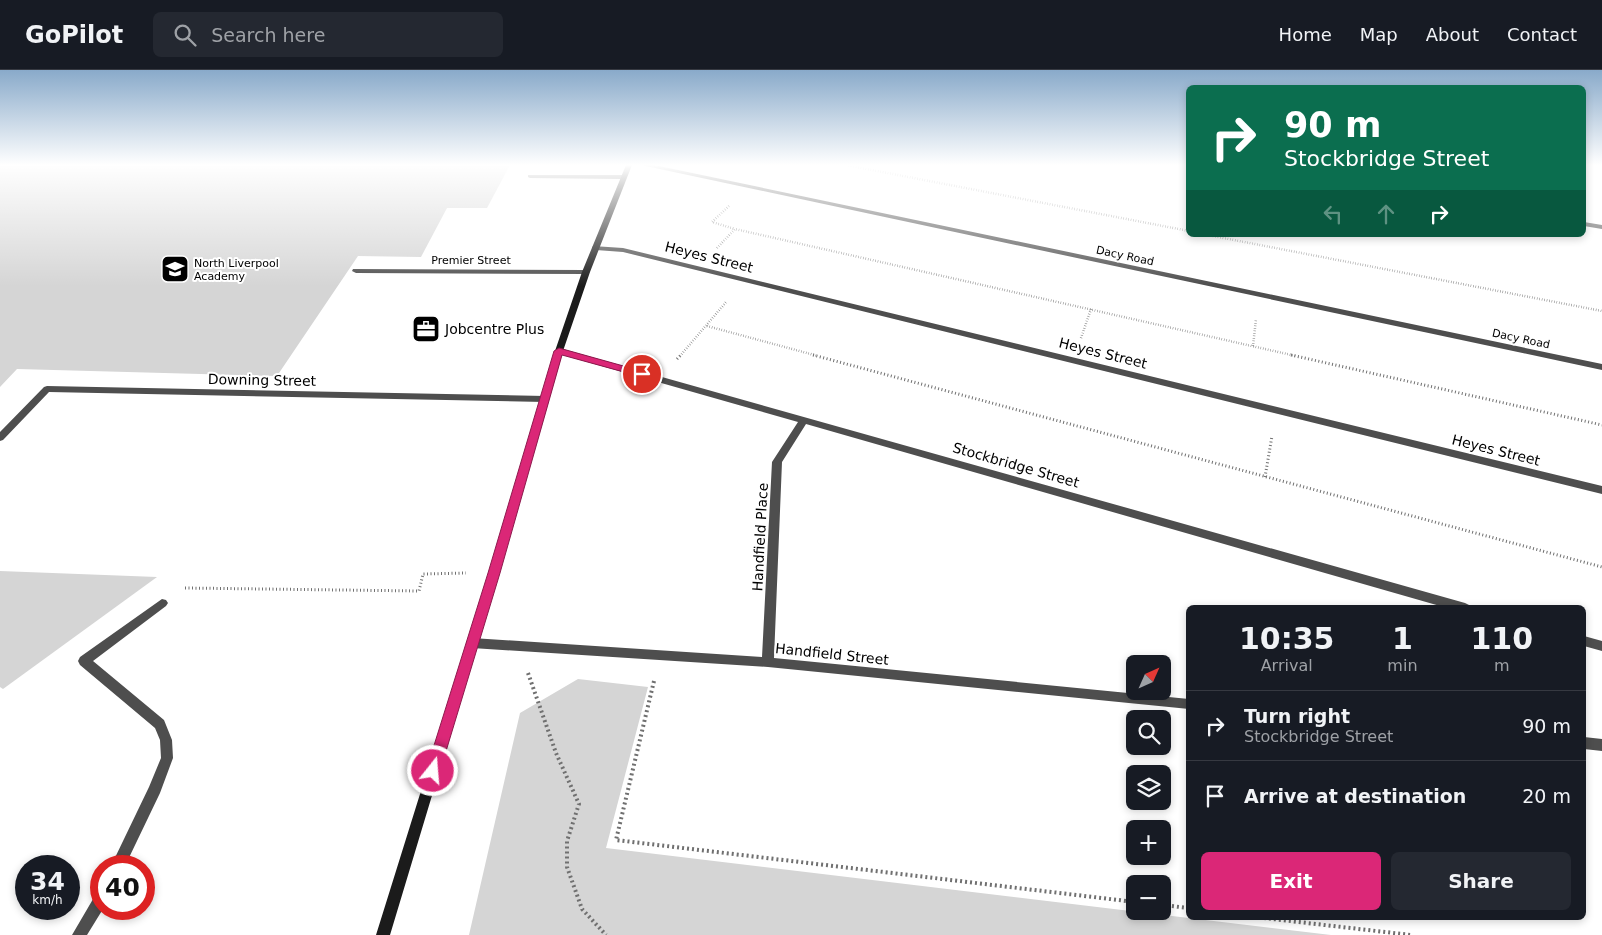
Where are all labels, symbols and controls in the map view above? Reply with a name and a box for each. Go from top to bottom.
search box [153,12,503,57]
text: GoPilot [25,21,123,49]
icon: search [171,21,199,49]
text: Search here [211,24,325,46]
text: Home [1279,24,1332,45]
text: Map [1360,24,1398,45]
text: About [1426,24,1479,45]
text: Contact [1507,24,1577,45]
icon: right [1201,105,1266,170]
text: 90 m [1284,105,1381,145]
text: Stockbridge Street [1284,146,1489,171]
icon: left [1319,200,1347,228]
icon: ahead [1372,200,1400,228]
icon: right [1425,200,1453,228]
street label: Heyes Street [663,238,755,276]
street label: Dacy Road [1095,244,1155,268]
school or university icon: North Liverpool Academy [160,254,190,284]
street label: Premier Street [431,254,511,267]
place label: North Liverpool Academy [194,257,279,283]
office icon: Jobcentre Plus [411,314,441,344]
place label: Jobcentre Plus [444,321,544,337]
street label: Dacy Road [1491,327,1551,351]
street label: Heyes Street [1057,334,1149,372]
pin [621,353,663,395]
icon: arrive [628,360,656,388]
street label: Downing Street [208,371,317,389]
street label: Heyes Street [1450,431,1542,469]
street label: Stockbridge Street [951,439,1081,491]
street label: Handfield Place [749,482,771,592]
text: 10:35 [1239,621,1334,656]
text: 1 [1392,621,1413,656]
text: 110 [1470,621,1533,656]
street label: Handfield Street [774,640,890,668]
north arrow [1126,655,1171,700]
map controls [1126,655,1171,920]
text: Arrival [1261,656,1313,675]
text: min [1387,656,1418,675]
text: m [1494,656,1510,675]
text: Turn right [1244,705,1350,727]
button: search [1126,710,1171,755]
icon: right [1201,712,1229,740]
text: 90 m [1522,715,1571,737]
text: Stockbridge Street [1244,727,1393,746]
position arrow [406,744,458,796]
button: layers [1126,765,1171,810]
icon: arrive [1201,782,1229,810]
text: Arrive at destination [1244,785,1466,807]
text: 20 m [1522,785,1571,807]
button: + [1126,820,1171,865]
button: Exit [1201,852,1381,910]
button: Share [1391,852,1571,910]
speed limit sign: 40 [90,855,155,920]
text: 34 [30,867,65,896]
button: − [1126,875,1171,920]
text: km/h [32,893,63,907]

